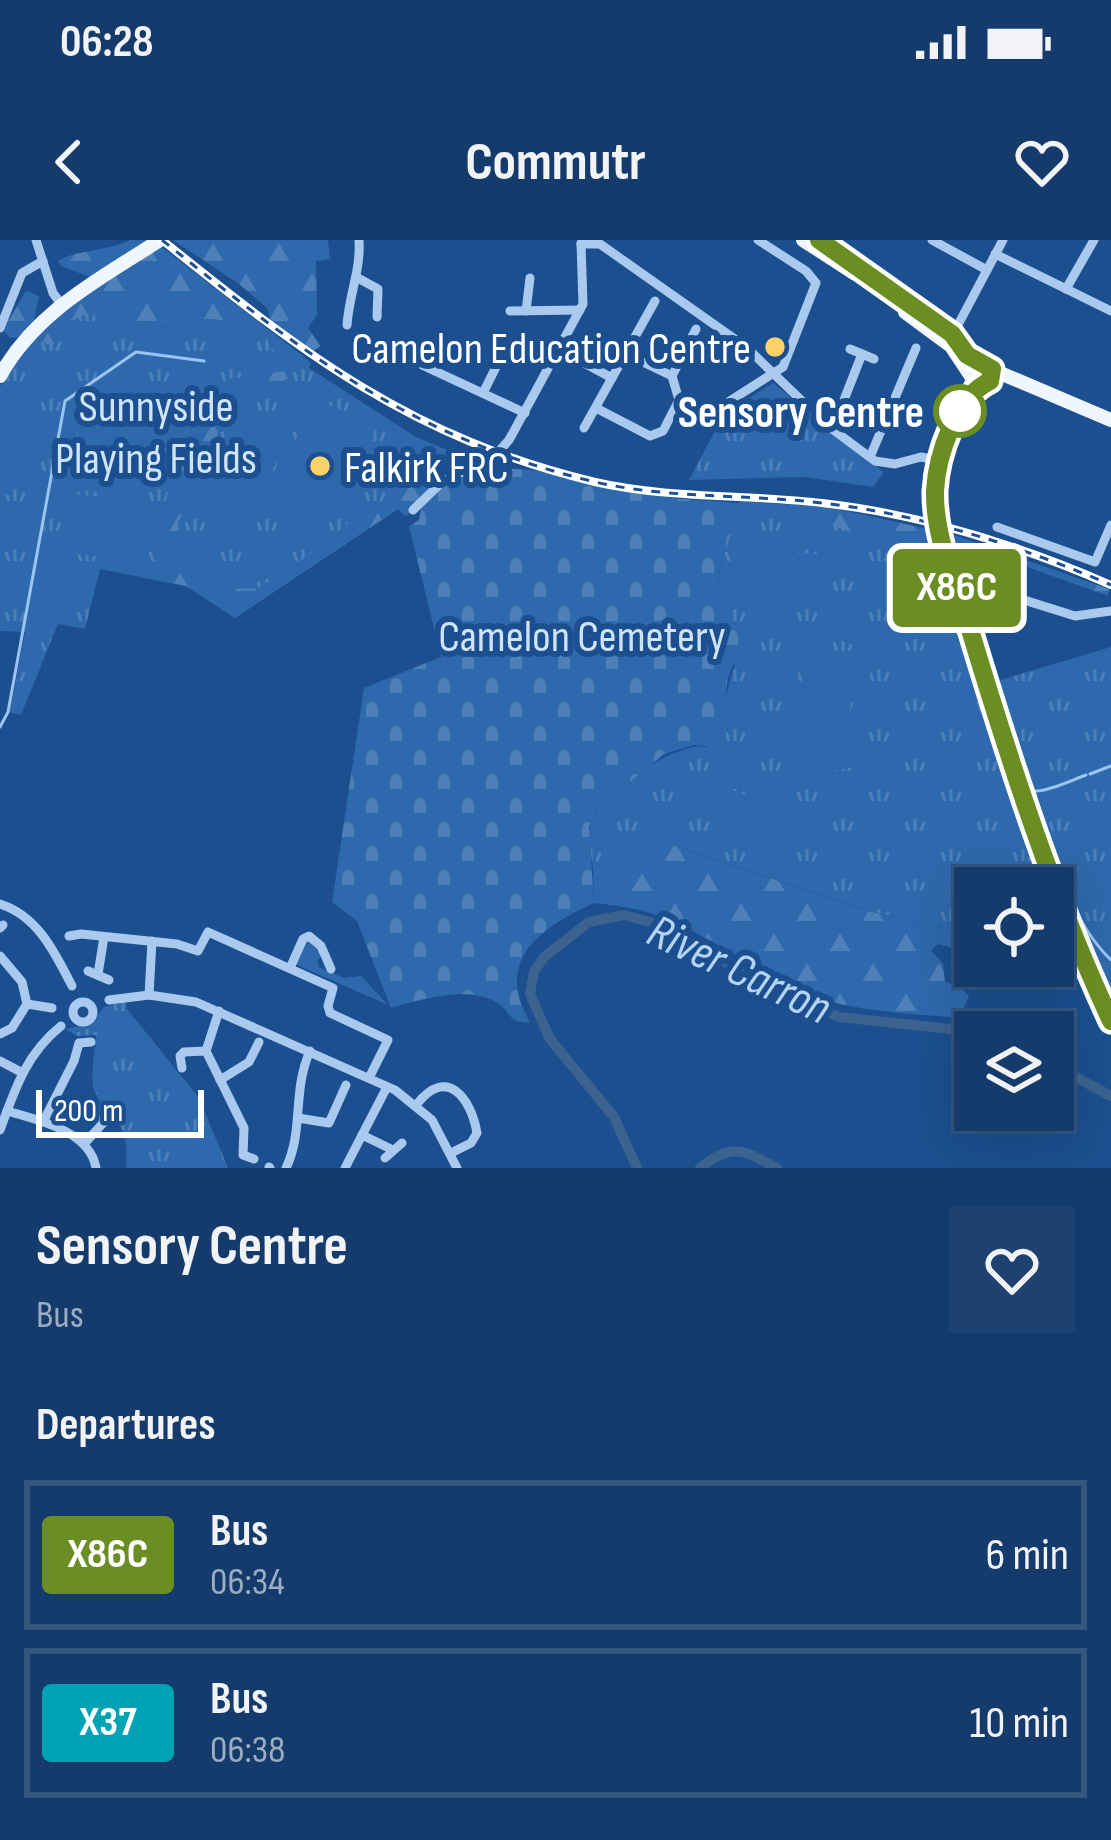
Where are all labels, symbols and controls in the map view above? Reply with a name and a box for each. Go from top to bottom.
text: 06:28 [60,15,154,70]
icon: back [36,129,102,195]
icon: heart [1009,129,1075,195]
text: Commutr [465,130,646,195]
place label: Camelon Education Centre [351,322,751,377]
marker: Camelon Education Centre [762,334,788,360]
park label: Sunnyside Playing Fields [55,380,257,487]
place label: Sensory Centre [678,386,924,441]
marker: Sensory Centre [935,386,985,436]
place label: Falkirk FRC [344,441,509,496]
marker: Falkirk FRC [307,453,333,479]
line badge: X86C [873,549,1041,627]
text: X86C [917,562,997,613]
park label: Camelon Cemetery [438,610,726,665]
map controls [954,867,1074,1131]
button: locate [954,867,1074,987]
water label: River Carron [638,903,840,1037]
button: layers [954,1011,1074,1131]
scale bar [36,1084,204,1137]
text: 200 m [54,1091,123,1131]
button: heart [949,1207,1075,1333]
text: Sensory Centre [36,1213,348,1281]
text: Bus [36,1292,84,1339]
text: Departures [36,1398,215,1453]
text: Bus [210,1504,268,1559]
text: 6 min [986,1528,1069,1583]
text: X86C [68,1529,148,1580]
text: 06:34 [210,1559,285,1606]
text: Bus [210,1672,268,1727]
text: 10 min [970,1696,1069,1751]
text: X37 [79,1697,137,1748]
text: 06:38 [210,1727,285,1774]

